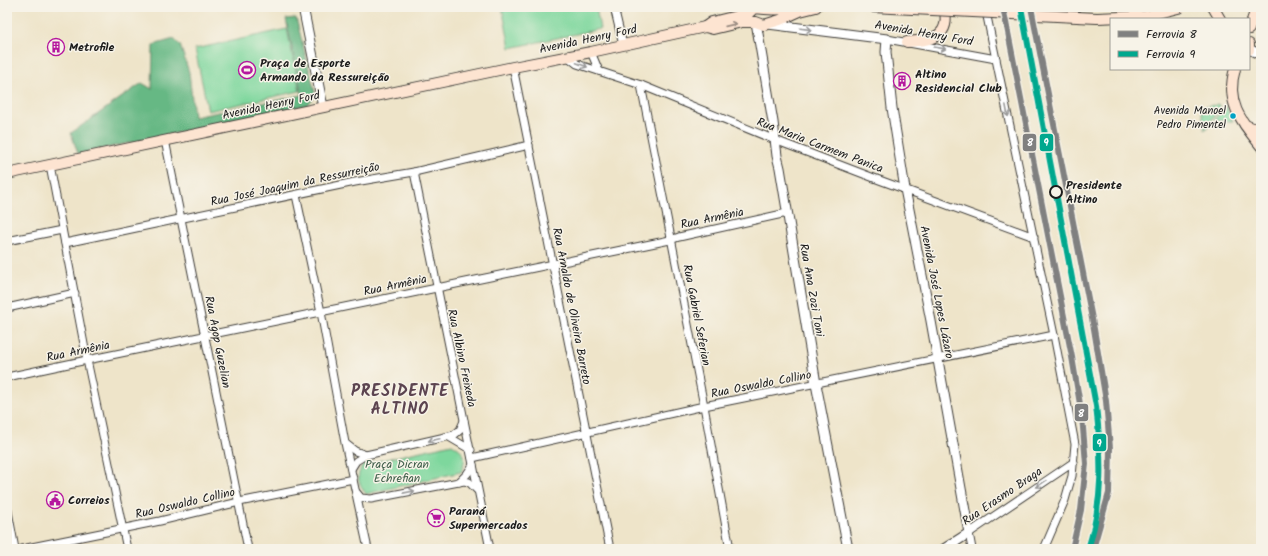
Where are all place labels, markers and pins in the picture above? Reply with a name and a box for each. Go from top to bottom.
building icon: Metrofile [46,37,66,57]
place label: Metrofile [69,38,115,57]
place label: Praça de Esporte Armando da Ressureição [260,54,390,87]
sports icon: Praça de Esporte Armando da Ressureição [237,60,257,80]
place label: Altino Residencial Club [915,65,1002,98]
building icon: Altino Residencial Club [892,71,912,91]
place label: Avenida Manoel Pedro Pimentel [1154,102,1226,134]
marker: Avenida Manoel Pedro Pimentel [1228,111,1238,121]
place label: Presidente Altino [1066,176,1122,209]
marker: Presidente Altino [1049,185,1063,199]
public building icon: Correios [45,490,65,510]
place label: Correios [68,491,110,510]
place label: Paraná Supermercados [449,502,528,535]
supermarket icon: Paraná Supermercados [426,508,446,528]

